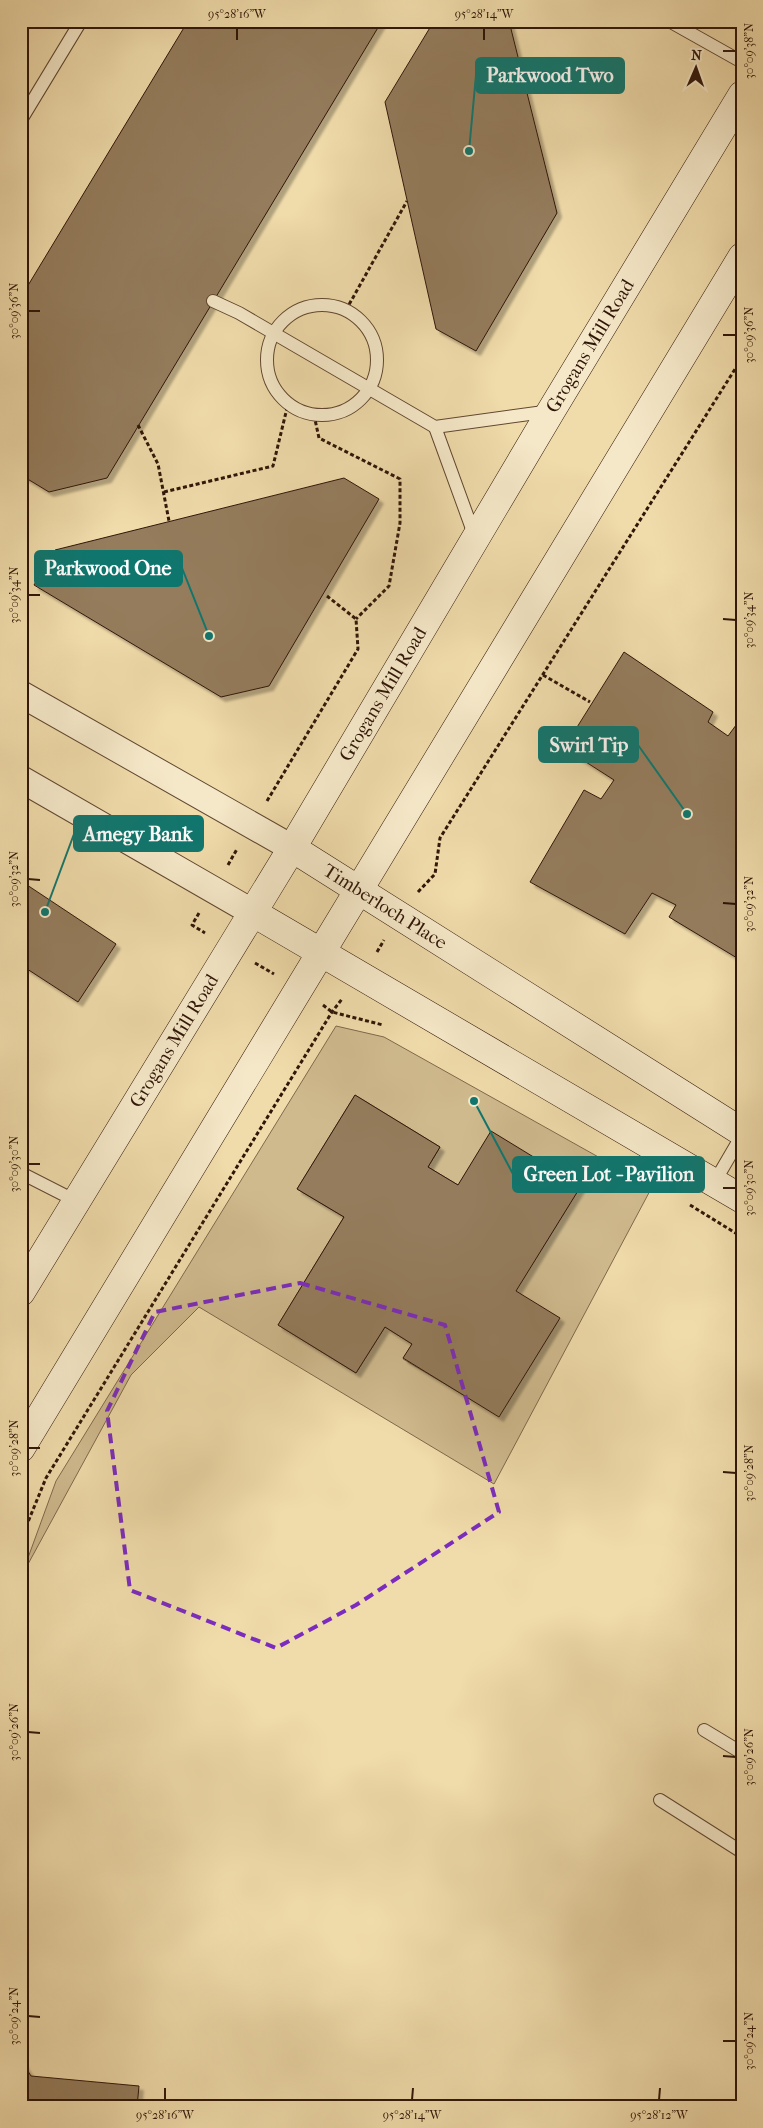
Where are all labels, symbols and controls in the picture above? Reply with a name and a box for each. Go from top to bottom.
text: 95°28'16"W [208,7,267,21]
text: 95°28'14"W [455,7,514,21]
text: 30°09'38"N [742,23,756,79]
north arrow [670,42,720,92]
text: N [691,47,702,64]
callout: Parkwood Two [476,58,624,93]
text: Parkwood Two [486,64,614,87]
street label: Grogans Mill Road [541,275,639,417]
text: 30°09'36"N [7,283,21,339]
text: 30°09'36"N [742,307,756,363]
callout: Parkwood One [35,551,182,586]
text: Parkwood One [45,557,172,580]
text: 30°09'34"N [7,566,21,624]
text: 30°09'34"N [742,591,756,649]
street label: Grogans Mill Road [335,623,432,765]
callout: Swirl Tip [539,727,638,762]
text: Swirl Tip [550,734,629,757]
callout: Amegy Bank [74,816,203,851]
text: Amegy Bank [81,823,193,846]
text: 30°09'32"N [7,851,21,907]
street label: Timberloch Place [319,859,451,954]
text: 30°09'32"N [742,876,756,932]
street label: Grogans Mill Road [125,970,224,1112]
text: 30°09'30"N [7,1136,21,1192]
callout: Green Lot - Pavilion [513,1157,704,1192]
text: 30°09'30"N [742,1160,756,1216]
text: Green Lot - Pavilion [524,1163,695,1186]
text: 30°09'28"N [7,1419,21,1477]
text: 30°09'28"N [742,1444,756,1502]
text: 30°09'26"N [7,1703,21,1761]
text: 30°09'26"N [742,1728,756,1786]
text: 30°09'24"N [7,1987,21,2045]
text: 30°09'24"N [742,2012,756,2070]
text: 95°28'16"W [136,2108,195,2122]
text: 95°28'14"W [383,2108,442,2122]
text: 95°28'12"W [630,2108,689,2122]

